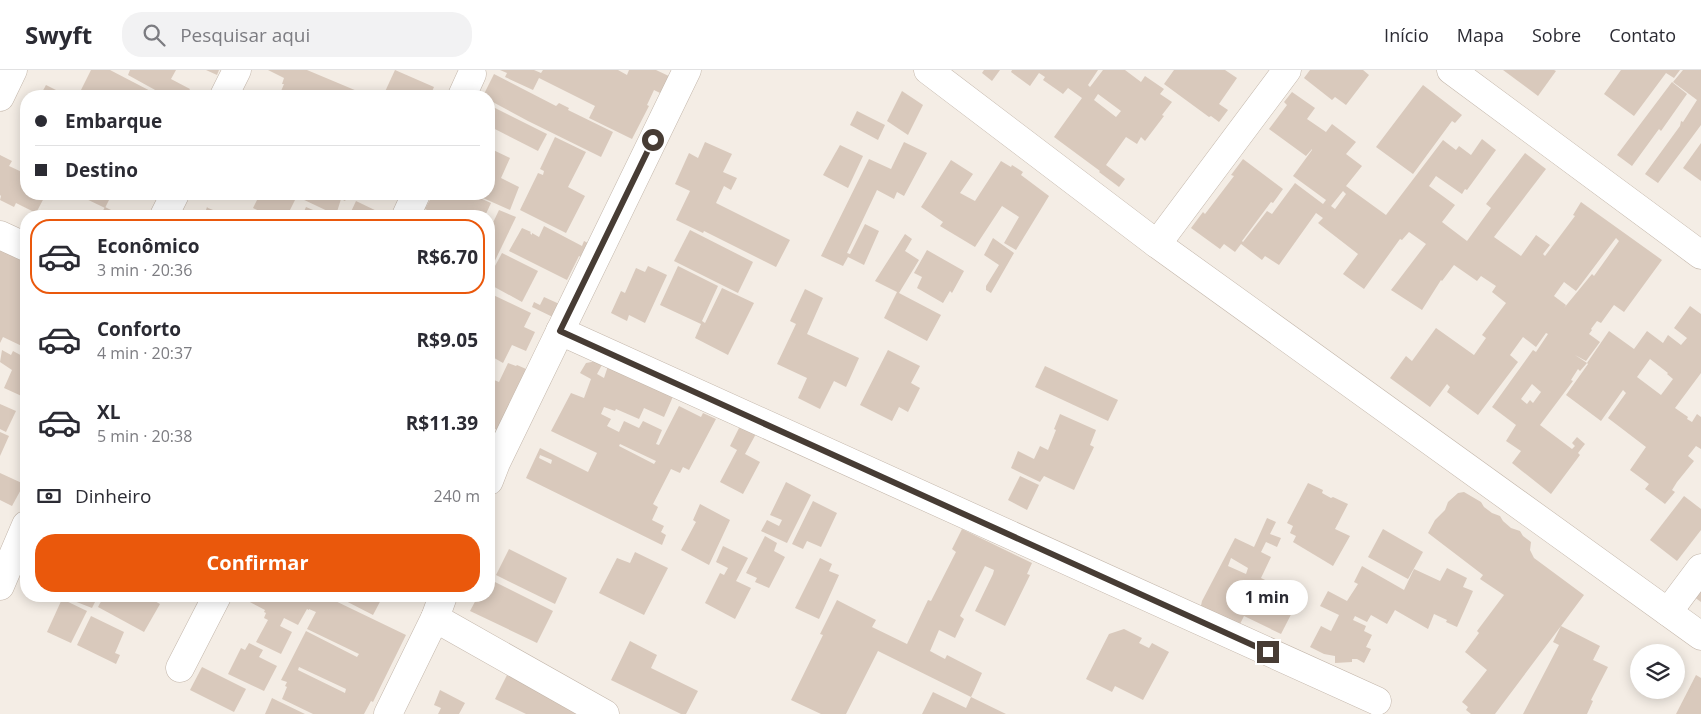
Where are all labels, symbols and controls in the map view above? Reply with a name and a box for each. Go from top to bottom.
search box [122,12,472,57]
text: Swyft [25,18,92,51]
icon: search [140,21,168,49]
text: Pesquisar aqui [180,22,310,48]
text: Início [1384,23,1429,47]
text: Mapa [1457,23,1504,47]
text: Sobre [1532,23,1581,47]
text: Contato [1609,23,1676,47]
text: Embarque [65,108,162,134]
route start [642,129,664,151]
text: Destino [65,157,138,183]
text: Econômico [97,233,199,259]
icon: car [37,234,82,279]
text: R$6.70 [417,244,478,270]
text: 3 min · 20:36 [97,259,192,281]
text: Conforto [97,316,181,342]
icon: car [37,317,82,362]
text: R$9.05 [417,327,478,353]
text: 4 min · 20:37 [97,342,192,364]
text: XL [97,399,120,425]
icon: car [37,400,82,445]
text: R$11.39 [406,410,478,436]
text: 5 min · 20:38 [97,425,192,447]
icon: cash [35,482,63,510]
text: Dinheiro [75,483,152,509]
text: 240 m [434,485,480,507]
button: Confirmar [35,534,480,592]
callout: 1 min [1227,580,1309,614]
text: 1 min [1245,586,1289,608]
route end [1257,641,1279,663]
map controls [1630,644,1685,699]
button: layers [1630,644,1685,699]

